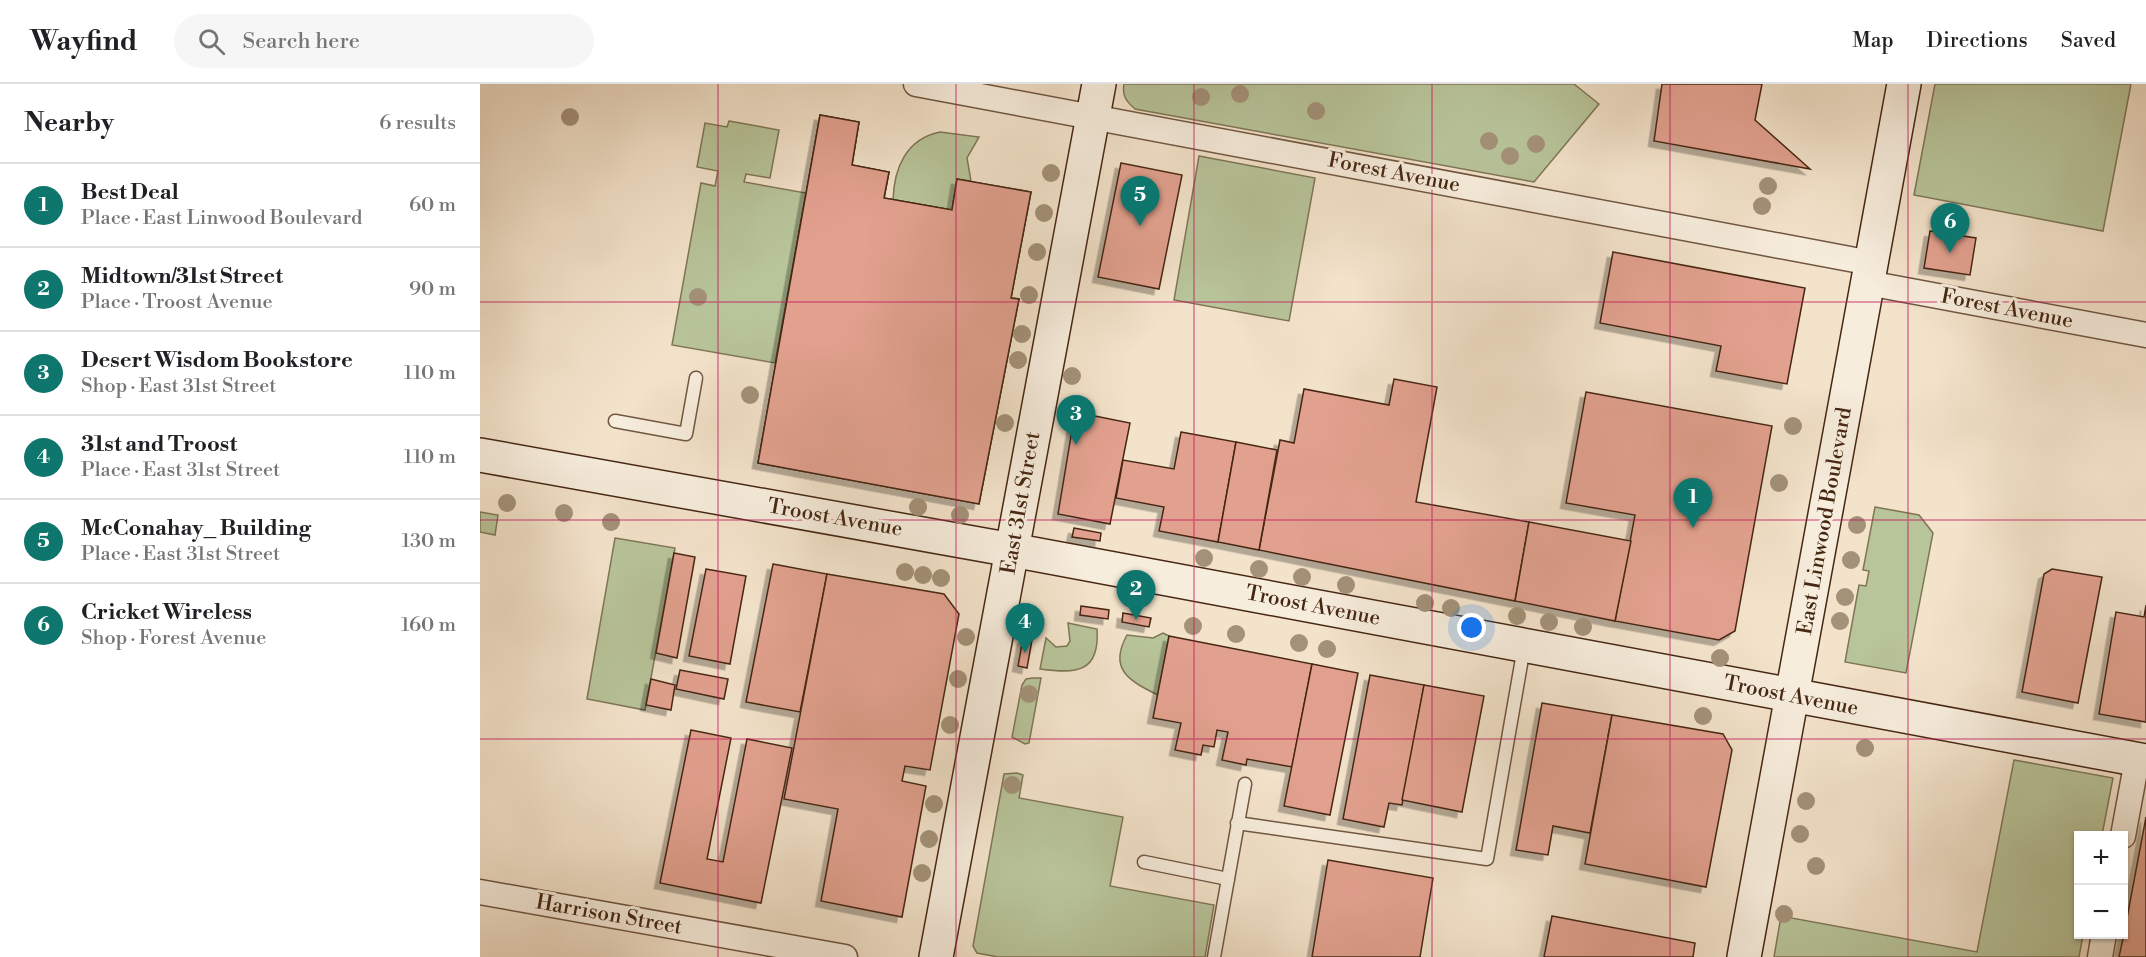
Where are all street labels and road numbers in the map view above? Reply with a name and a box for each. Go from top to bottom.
street label: Forest Avenue [1326,147,1462,199]
street label: Forest Avenue [1939,283,2075,335]
street label: East Linwood Boulevard [1792,405,1858,637]
street label: East 31st Street [996,429,1046,576]
street label: Troost Avenue [765,493,905,543]
street label: Troost Avenue [1243,580,1383,632]
street label: Troost Avenue [1721,670,1861,722]
street label: Harrison Street [534,889,685,941]

